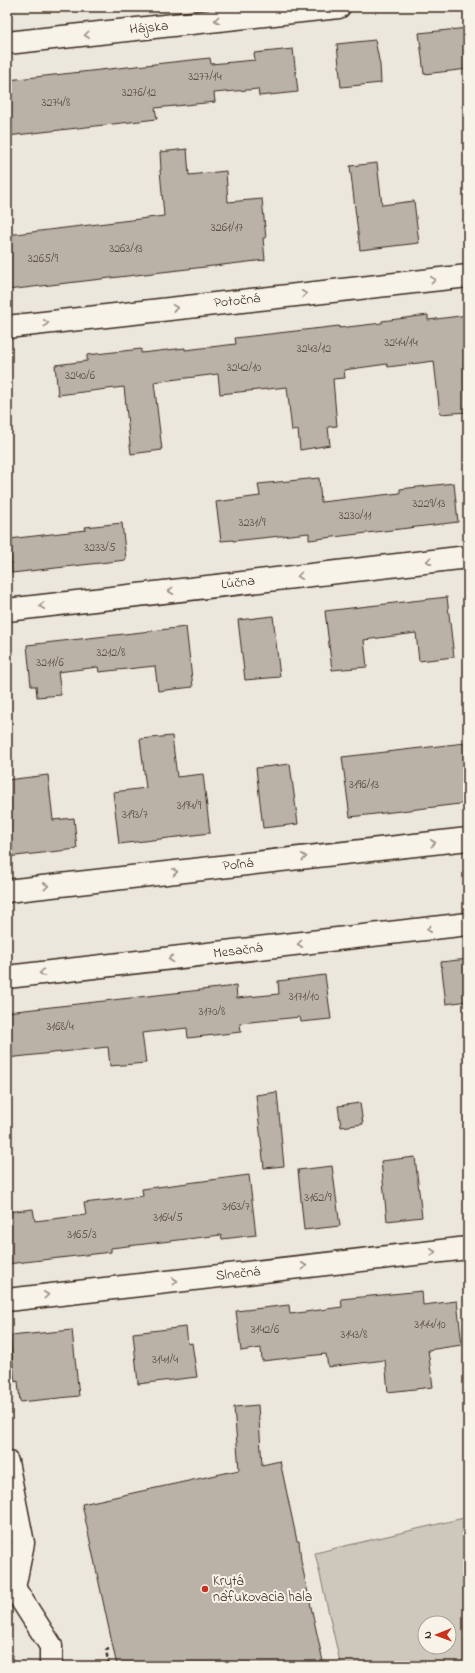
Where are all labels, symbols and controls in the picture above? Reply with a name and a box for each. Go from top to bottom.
street label: Hájska [129,16,169,40]
one-way arrow [213,16,220,25]
one-way arrow [84,30,90,39]
house number: 3277/14 [188,68,222,86]
house number: 3276/12 [122,84,156,102]
house number: 3274/8 [41,94,71,112]
house number: 3261/17 [211,219,243,237]
house number: 3263/13 [109,240,143,258]
house number: 3265/9 [28,250,59,268]
one-way arrow [430,275,436,284]
street label: Potočná [213,288,261,314]
one-way arrow [301,290,307,299]
one-way arrow [172,304,178,313]
one-way arrow [43,319,49,328]
house number: 3244/14 [384,334,418,352]
house number: 3243/12 [297,340,331,358]
house number: 3242/10 [227,359,261,377]
house number: 3240/6 [65,367,96,385]
house number: 3229/13 [413,495,446,513]
house number: 3230/11 [339,507,371,525]
house number: 3231/9 [238,514,266,532]
house number: 3233/5 [84,539,116,557]
one-way arrow [426,556,432,565]
street label: Lúčna [220,571,256,595]
one-way arrow [297,571,303,580]
one-way arrow [168,586,174,595]
one-way arrow [39,601,45,610]
house number: 3212/8 [97,644,126,662]
house number: 3211/6 [36,654,64,672]
house number: 3196/13 [349,776,379,794]
house number: 3194/9 [177,797,202,815]
house number: 3193/7 [122,806,148,824]
one-way arrow [430,838,436,847]
street label: Poľná [222,853,254,877]
one-way arrow [301,853,307,862]
one-way arrow [172,868,178,877]
one-way arrow [43,882,49,891]
one-way arrow [426,924,432,933]
street label: Mesačná [212,938,264,964]
one-way arrow [297,939,303,948]
one-way arrow [168,954,174,963]
one-way arrow [39,969,45,978]
house number: 3171/10 [289,988,319,1006]
house number: 3170/8 [198,1003,226,1021]
house number: 3168/4 [46,1018,74,1036]
house number: 3162/9 [304,1189,332,1207]
house number: 3163/7 [222,1198,250,1216]
house number: 3164/5 [153,1209,183,1227]
house number: 3165/3 [67,1226,97,1244]
one-way arrow [430,1247,436,1256]
street label: Slnečná [215,1261,261,1287]
one-way arrow [301,1262,307,1271]
one-way arrow [172,1277,178,1286]
one-way arrow [43,1291,49,1300]
house number: 3144/10 [414,1316,446,1334]
house number: 3142/6 [251,1321,280,1339]
house number: 3143/8 [341,1326,368,1344]
house number: 3141/4 [152,1351,178,1369]
place label: Krytá nafukovacia hala [213,1571,312,1608]
marker: Krytá nafukovacia hala [200,1584,210,1594]
north arrow [417,1615,457,1655]
text: N [420,1631,436,1639]

